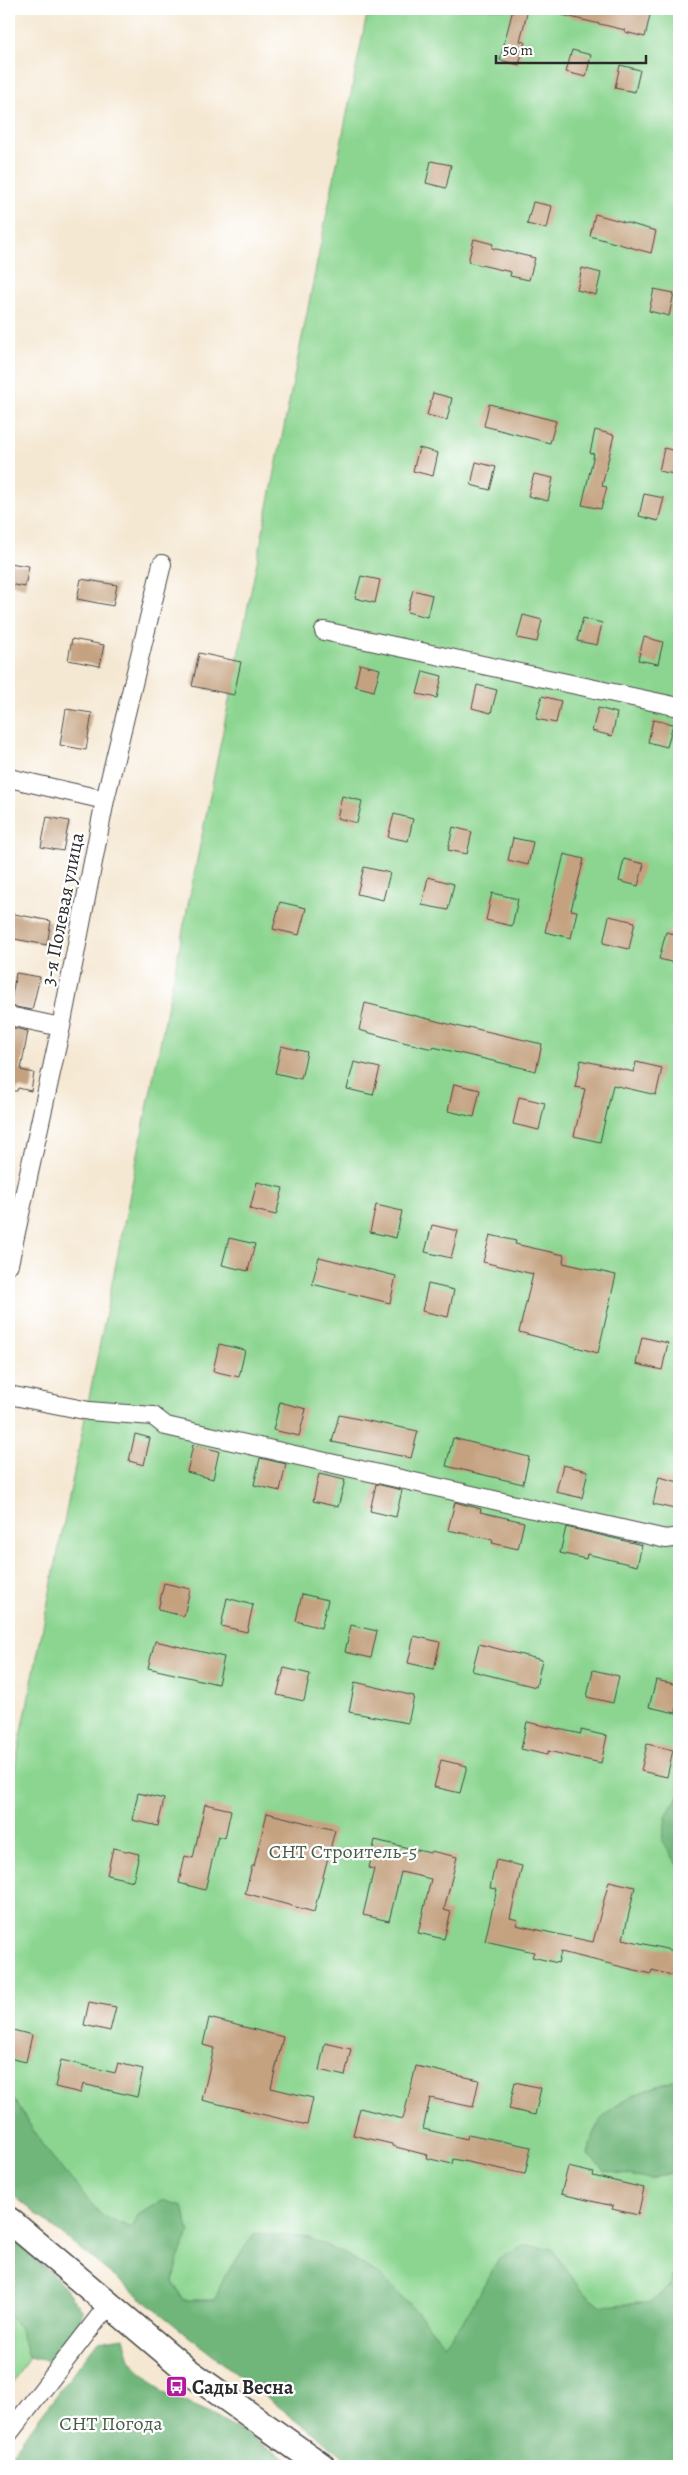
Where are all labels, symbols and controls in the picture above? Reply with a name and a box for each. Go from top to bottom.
scale bar [496,32,646,64]
text: 50 m [503,40,533,60]
street label: 3-я Полевая улица [34,829,91,988]
park label: СНТ Строитель-5 [269,1838,417,1865]
place label: Сады Весна [192,2374,294,2401]
bus stop icon: Сады Весна [164,2375,188,2399]
park label: СНТ Погода [59,2410,164,2437]

